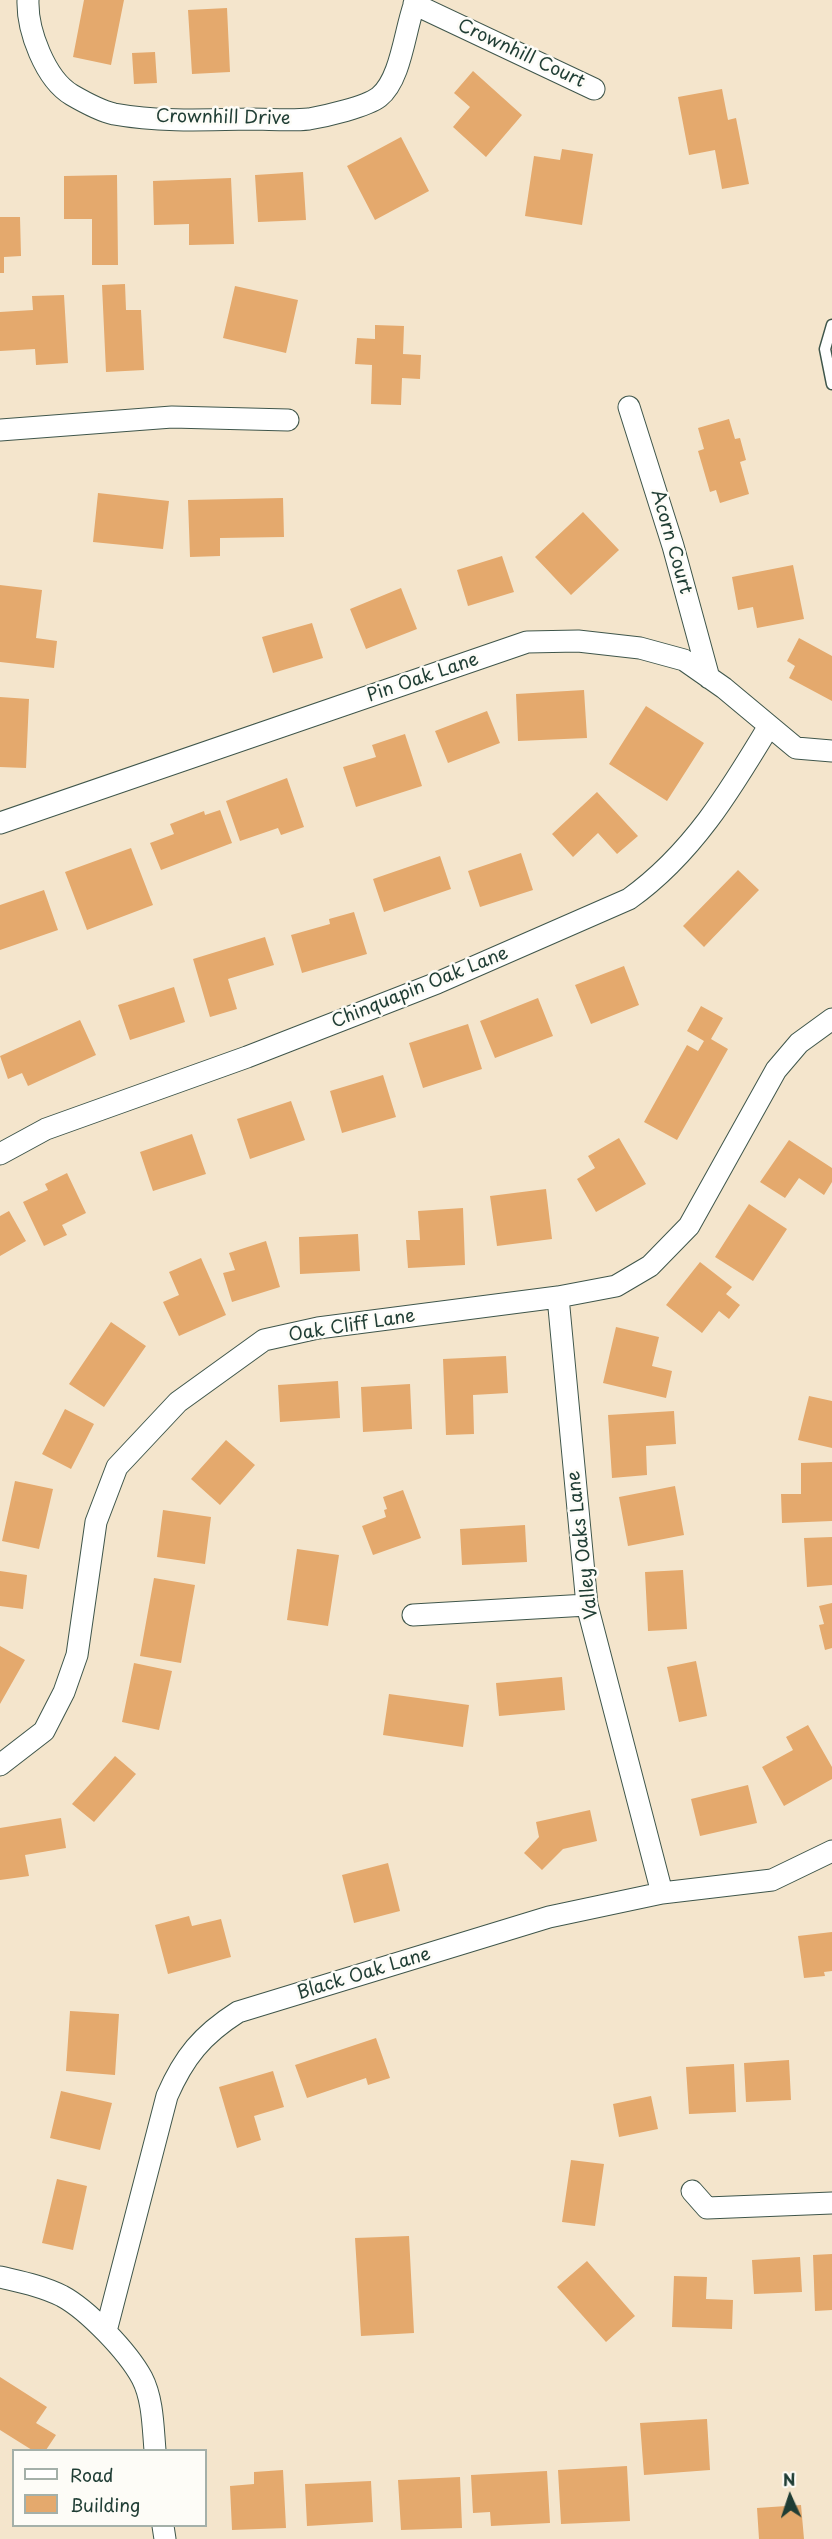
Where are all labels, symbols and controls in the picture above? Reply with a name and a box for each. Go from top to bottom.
street label: Crownhill Court [454,15,588,93]
street label: Crownhill Drive [156,106,290,130]
street label: Acorn Court [646,487,696,597]
street label: Pin Oak Lane [364,649,482,707]
street label: Chinquapin Oak Lane [328,943,512,1033]
street label: Oak Cliff Lane [287,1305,417,1347]
street label: Valley Oaks Lane [563,1470,603,1620]
street label: Black Oak Lane [295,1943,433,2005]
legend [12,2449,207,2527]
text: Road [70,2461,114,2488]
north arrow [760,2467,820,2527]
text: N [782,2467,796,2491]
text: Building [70,2491,140,2518]

